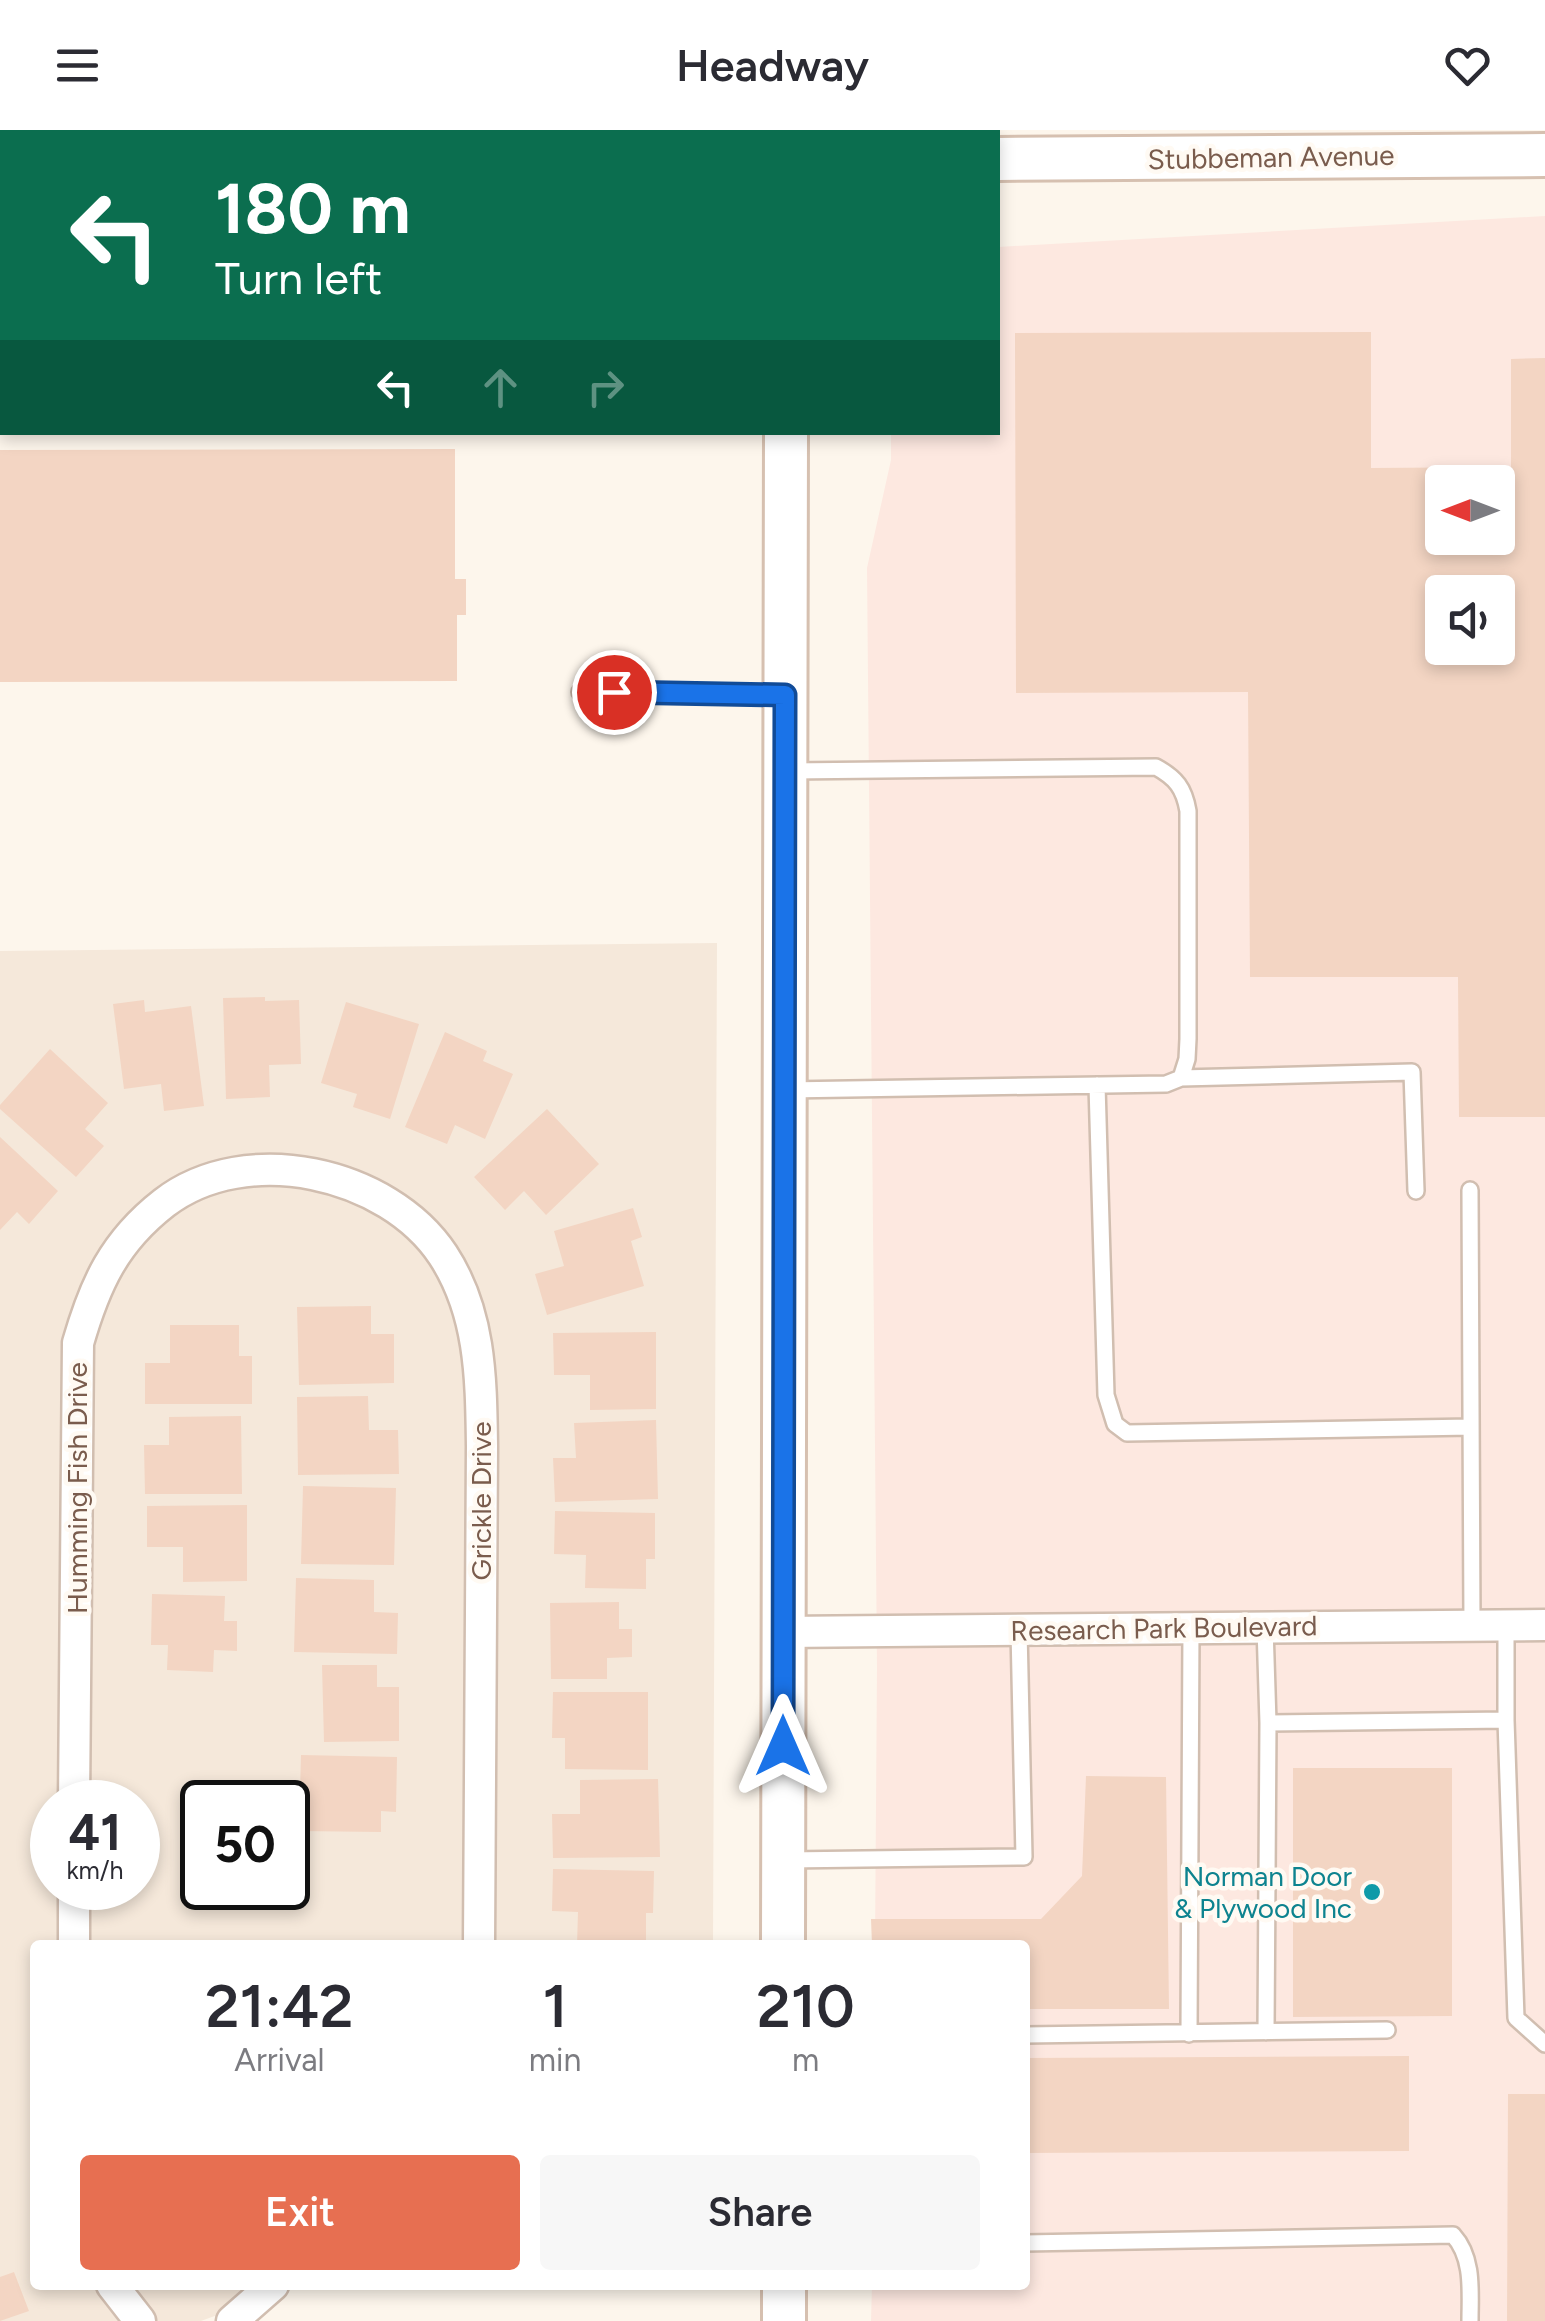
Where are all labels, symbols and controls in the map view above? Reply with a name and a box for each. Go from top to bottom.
icon: menu [50,38,105,93]
text: Headway [676,38,869,92]
icon: heart [1440,38,1495,93]
street label: Stubbeman Avenue [1147,138,1395,176]
text: 180 m [215,166,410,251]
icon: left [50,170,180,300]
text: Turn left [215,251,382,305]
icon: left [368,360,423,415]
icon: ahead [473,360,528,415]
icon: right [578,360,633,415]
north arrow [1425,465,1515,555]
map controls [1425,465,1515,665]
button: sound [1425,575,1515,665]
pin [572,650,657,735]
icon: arrive [587,665,642,720]
street label: Humming Fish Drive [60,1362,94,1614]
street label: Grickle Drive [464,1421,498,1581]
street label: Research Park Boulevard [1010,1608,1318,1648]
position arrow [731,1694,835,1798]
speed limit sign: 50 [180,1780,310,1910]
text: 41 [69,1802,121,1863]
text: km/h [66,1855,124,1885]
place label: Norman Door & Plywood Inc [1174,1859,1353,1925]
marker: Norman Door & Plywood Inc [1361,1881,1383,1903]
text: 21:42 [205,1970,354,2042]
text: 1 [542,1970,568,2042]
text: 210 [757,1970,855,2042]
text: Arrival [234,2041,325,2079]
text: min [529,2041,581,2079]
text: m [792,2041,819,2079]
button: Exit [80,2155,520,2270]
button: Share [540,2155,980,2270]

